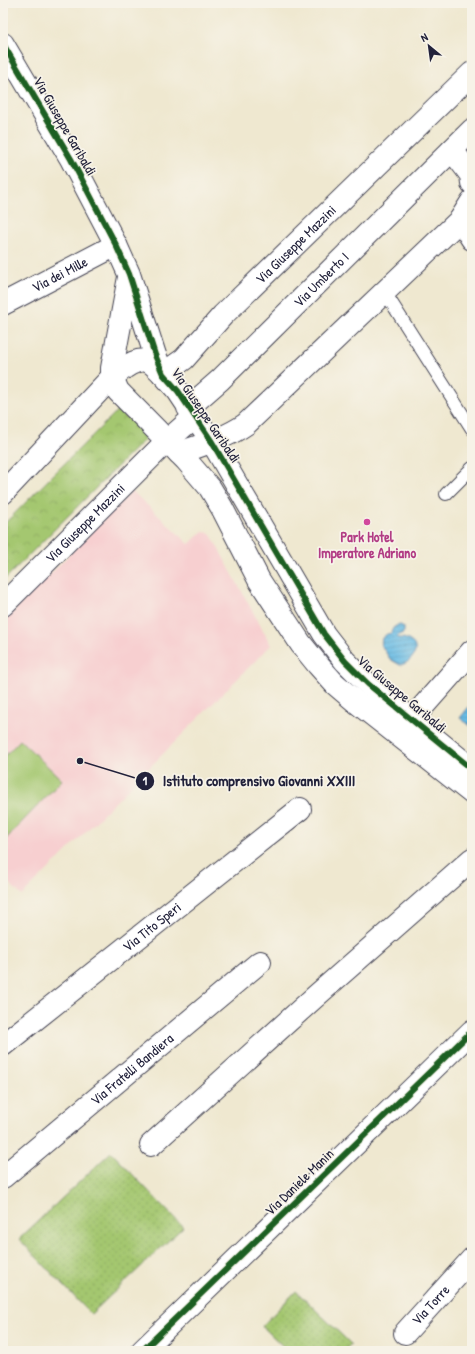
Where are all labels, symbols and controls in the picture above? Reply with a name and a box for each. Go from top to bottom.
north arrow [409,26,449,66]
text: N [418,30,430,45]
street label: Via Giuseppe Garibaldi [29,73,101,179]
street label: Via Giuseppe Mazzini [251,200,340,288]
street label: Via Umberto I [289,248,353,311]
street label: Via dei Mille [28,251,91,296]
street label: Via Giuseppe Garibaldi [167,363,245,467]
street label: Via Giuseppe Mazzini [41,479,129,567]
marker: Park Hotel Imperatore Adriano [362,517,372,527]
place label: Park Hotel Imperatore Adriano [318,527,416,564]
street label: Via Giuseppe Garibaldi [353,651,451,737]
callout: Istituto comprensivo Giovanni XXIII [135,768,363,795]
text: Istituto comprensivo Giovanni XXIII [163,770,355,792]
text: 1 [143,772,148,789]
street label: Via Tito Speri [118,897,185,956]
street label: Via Fratelli Bandiera [86,1028,177,1109]
street label: Via Daniele Manin [260,1144,337,1219]
street label: Via Torre [407,1280,454,1329]

